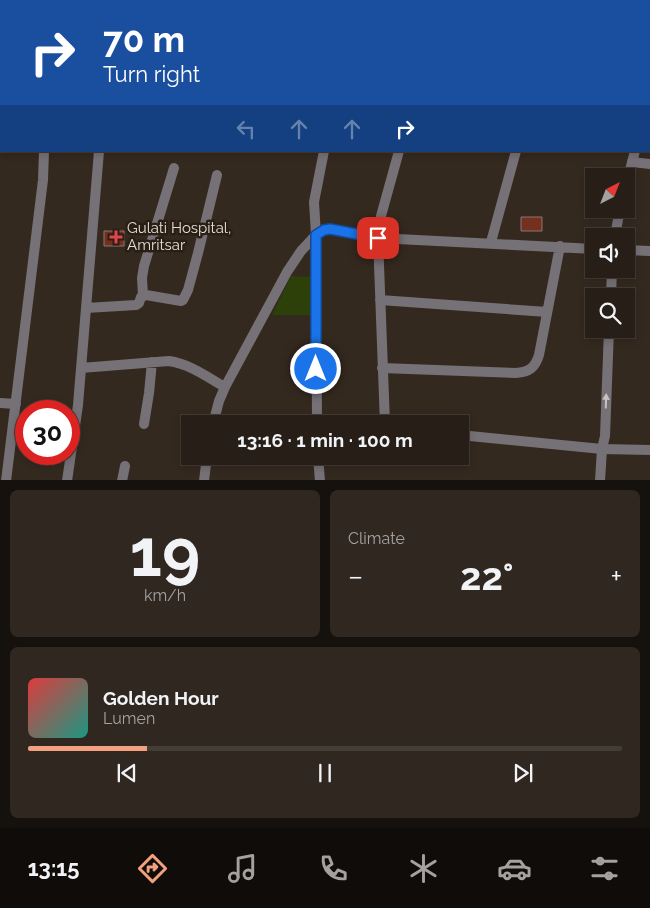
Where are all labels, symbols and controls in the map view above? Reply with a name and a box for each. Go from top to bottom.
text: 70 m [103,19,185,60]
icon: right [20,20,85,85]
text: Turn right [103,61,200,87]
icon: left [232,115,260,143]
icon: ahead [285,115,313,143]
icon: ahead [338,115,366,143]
icon: right [391,115,419,143]
north arrow [585,168,635,218]
map controls [585,168,635,338]
pin [357,217,399,259]
place label: Gulati Hospital, Amritsar [127,219,231,254]
icon: arrive [364,224,392,252]
button: sound [585,228,635,278]
marker: Gulati Hospital, Amritsar [109,230,123,244]
button: search [585,288,635,338]
position arrow [289,342,341,394]
one-way arrow [603,392,611,408]
speed limit sign: 30 [15,400,80,465]
text: 13:16 · 1 min · 100 m [237,429,413,451]
text: 19 [130,515,200,591]
text: Climate [348,529,405,548]
text: 22° [460,554,513,599]
text: − [348,560,363,593]
text: + [610,560,622,593]
text: km/h [144,586,186,605]
text: Golden Hour [103,687,219,709]
text: Lumen [103,709,155,728]
icon: previous [113,759,141,787]
icon: pause [311,759,339,787]
icon: next [509,759,537,787]
icon: directions [135,851,170,886]
icon: music [225,851,260,886]
icon: phone [316,851,351,886]
icon: climate [406,851,441,886]
icon: car [497,851,532,886]
icon: filters [587,851,622,886]
text: 13:15 [28,855,79,881]

